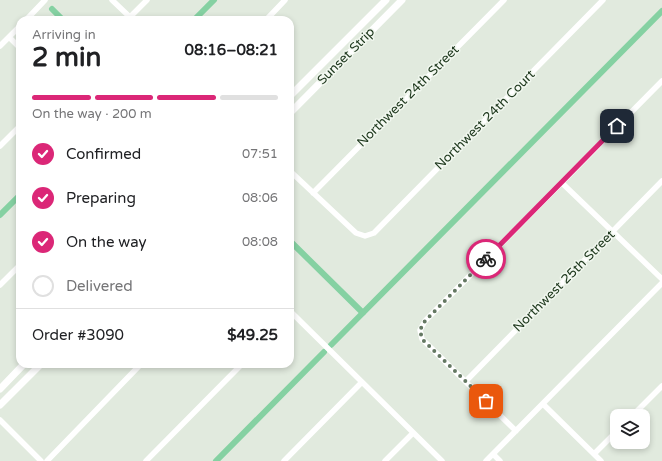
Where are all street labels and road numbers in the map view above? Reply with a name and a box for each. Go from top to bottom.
street label: Sunset Strip [314,24,378,88]
street label: Northwest 24th Street [354,42,462,150]
street label: Northwest 24th Court [432,67,538,173]
street label: Northwest 25th Street [510,227,618,335]

